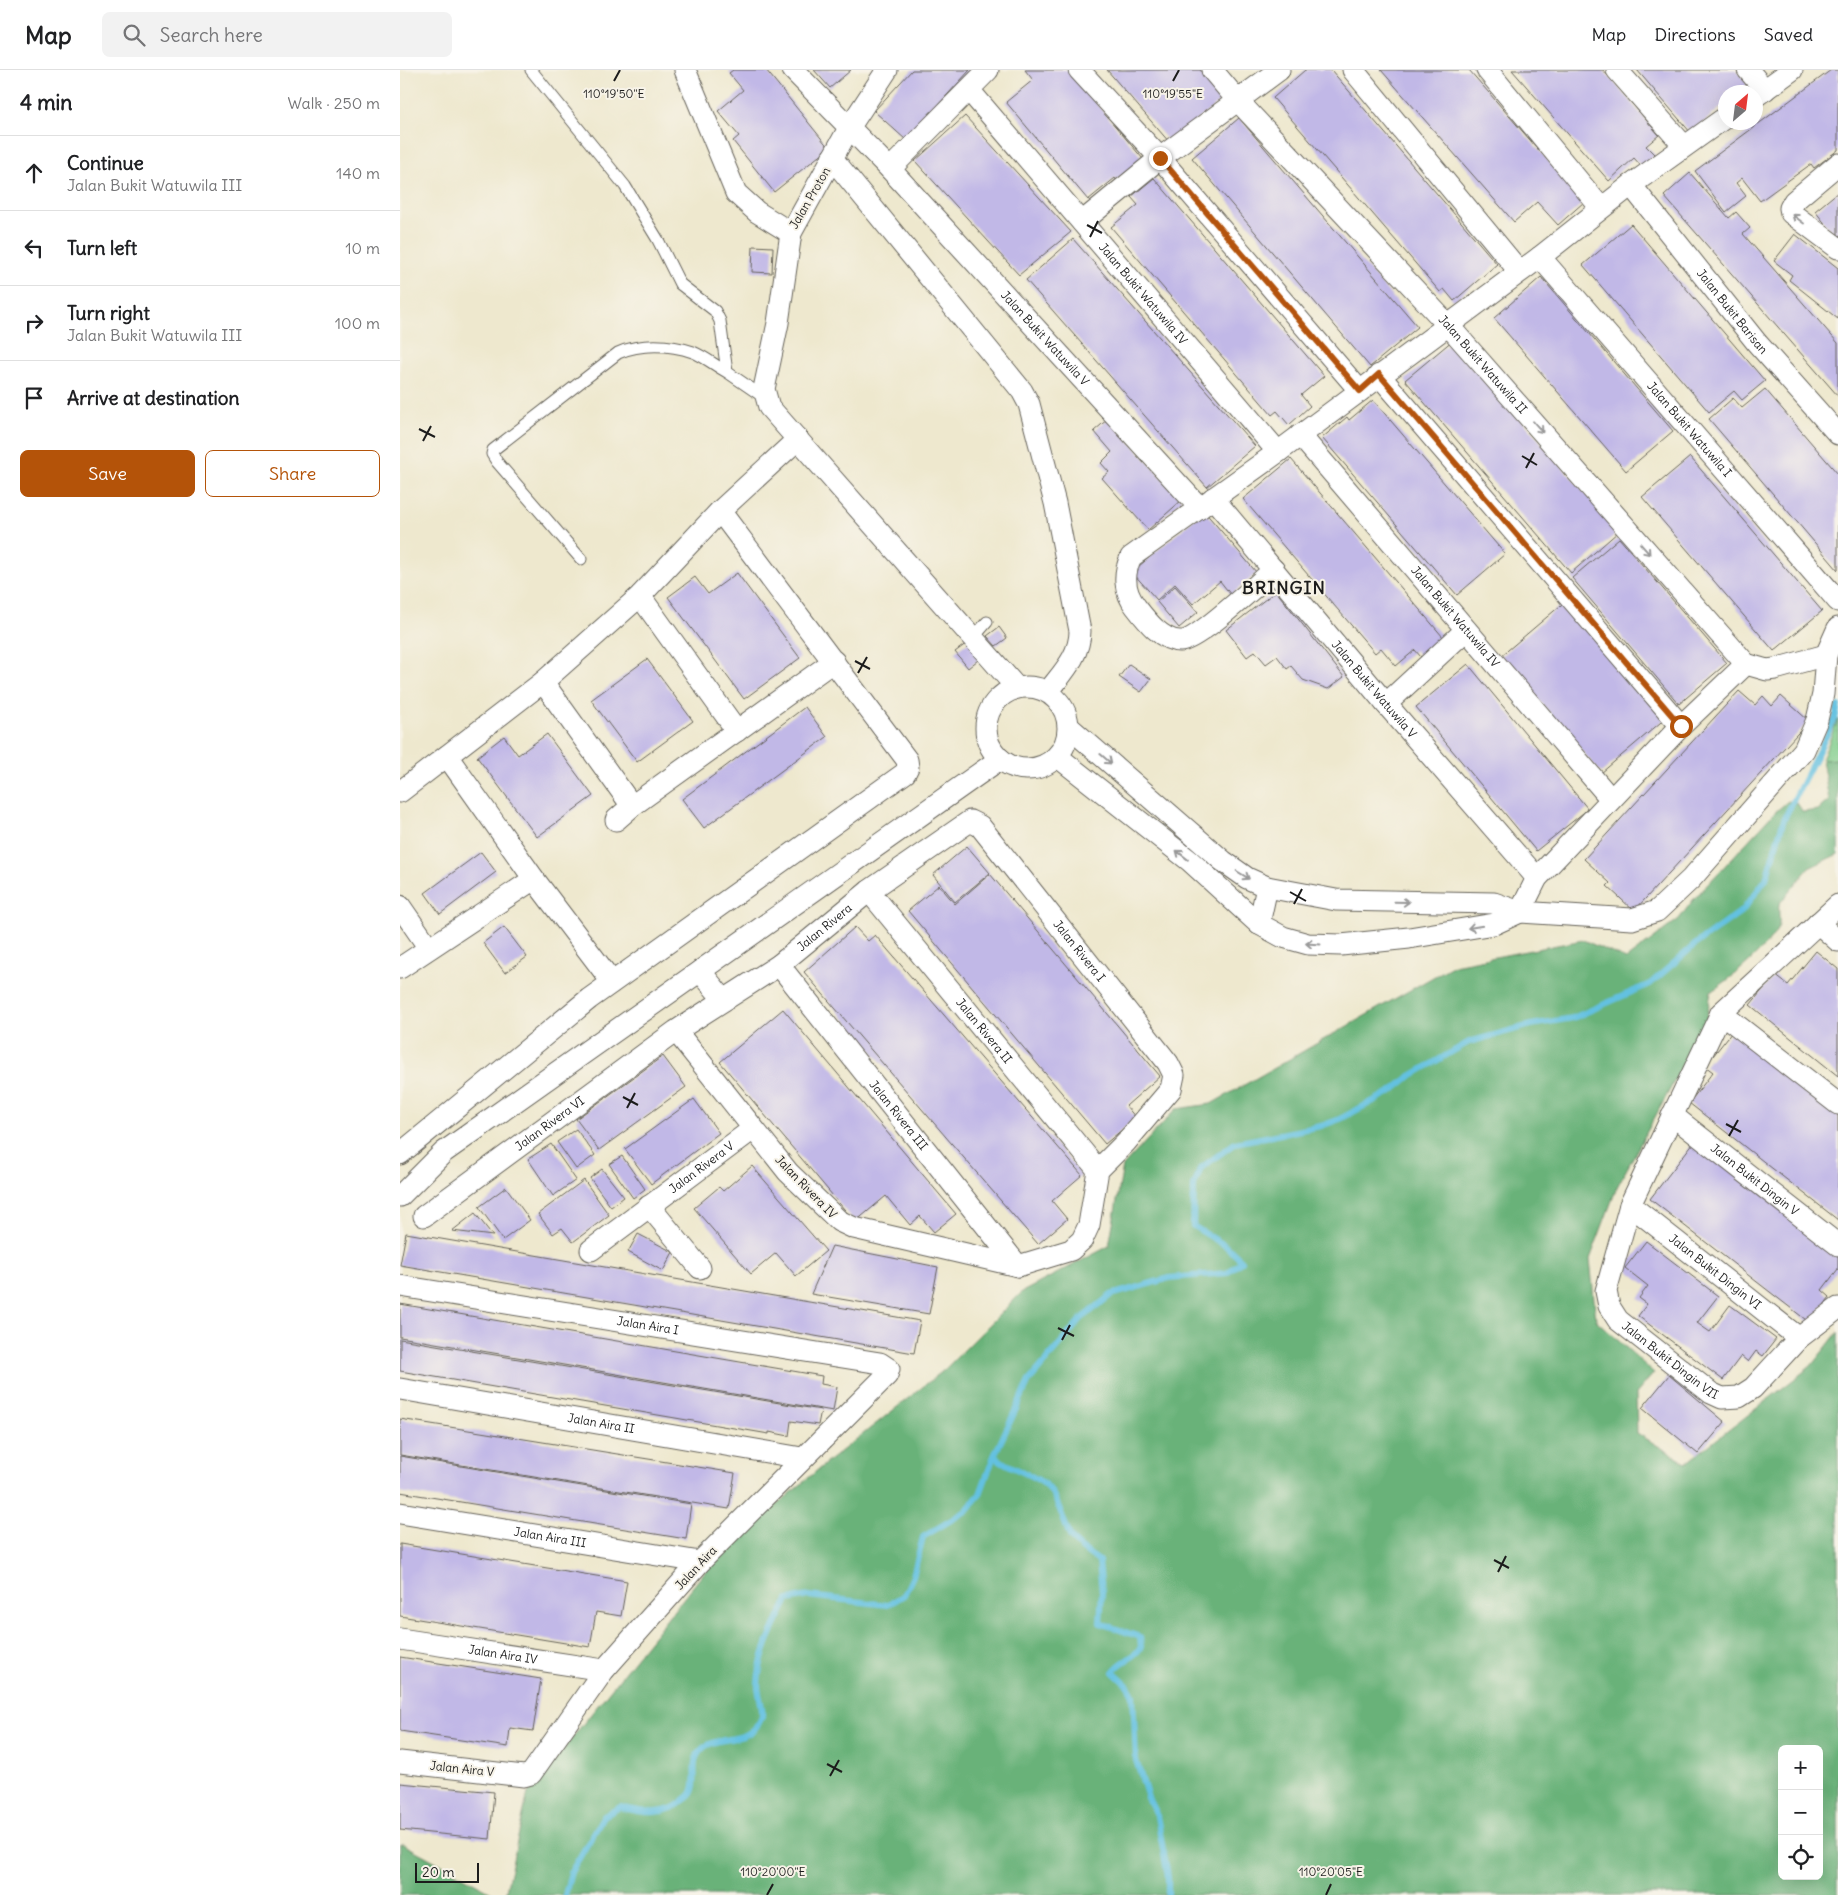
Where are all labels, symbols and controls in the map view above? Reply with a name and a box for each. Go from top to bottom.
search box [102,12,452,57]
text: Map [25,20,72,50]
icon: search [120,21,148,49]
text: Search here [160,23,263,47]
text: Map [1591,23,1626,46]
text: Directions [1654,23,1736,46]
text: Saved [1764,23,1813,46]
north arrow [1718,85,1763,130]
text: 110°19'50"E [583,86,645,101]
text: 110°19'55"E [1143,86,1203,101]
text: 4 min [20,89,72,116]
text: Walk · 250 m [288,93,380,113]
route end [1149,147,1172,170]
text: Continue [67,151,144,175]
icon: ahead [20,159,48,187]
text: 140 m [336,163,380,183]
street label: Jalan Proton [786,164,833,231]
text: Jalan Bukit Watuwila III [67,175,242,195]
one-way arrow [1791,214,1805,224]
icon: left [20,234,48,262]
text: Turn left [67,236,137,260]
text: 10 m [345,238,380,258]
street label: Jalan Bukit Watuwila IV [1096,240,1191,348]
street label: Jalan Bukit Barisan [1694,266,1771,357]
street label: Jalan Bukit Watuwila V [998,287,1093,389]
text: Turn right [67,301,150,325]
icon: right [20,309,48,337]
street label: Jalan Bukit Watuwila II [1436,312,1530,417]
text: 100 m [335,313,380,333]
text: Jalan Bukit Watuwila III [67,325,242,345]
street label: Jalan Bukit Watuwila I [1644,378,1735,480]
icon: arrive [20,384,48,412]
text: Arrive at destination [67,386,240,410]
one-way arrow [1532,421,1544,434]
button: Save [20,450,195,497]
button: Share [205,450,380,497]
one-way arrow [1639,543,1651,556]
street label: Jalan Bukit Watuwila IV [1408,563,1503,671]
district label: BRINGIN [1242,576,1326,599]
street label: Jalan Bukit Watuwila V [1329,637,1420,741]
route start [1670,715,1693,738]
one-way arrow [1099,753,1112,765]
one-way arrow [1176,849,1189,860]
one-way arrow [1236,870,1250,880]
one-way arrow [1393,897,1409,907]
street label: Jalan Rivera [794,900,855,954]
street label: Jalan Rivera I [1050,917,1109,985]
one-way arrow [1467,923,1483,933]
one-way arrow [1306,939,1322,949]
street label: Jalan Rivera II [953,995,1015,1066]
street label: Jalan Rivera III [866,1077,931,1153]
street label: Jalan Rivera VI [512,1093,587,1154]
street label: Jalan Rivera V [666,1138,737,1196]
street label: Jalan Bukit Dingin V [1708,1140,1802,1219]
street label: Jalan Rivera IV [772,1152,841,1222]
street label: Jalan Bukit Dingin VI [1666,1231,1764,1312]
street label: Jalan Aira I [616,1313,680,1338]
street label: Jalan Bukit Dingin VII [1619,1318,1721,1402]
street label: Jalan Aira II [567,1410,636,1436]
street label: Jalan Aira III [513,1524,587,1550]
street label: Jalan Aira [672,1543,720,1593]
street label: Jalan Aira IV [467,1641,539,1667]
map controls [1778,1745,1823,1880]
button: + [1778,1745,1823,1790]
street label: Jalan Aira V [429,1758,495,1779]
button: − [1778,1790,1823,1835]
button: locate [1778,1835,1823,1880]
scale bar [415,1860,479,1883]
text: 20 m [422,1863,455,1881]
text: 110°20'00"E [740,1864,806,1879]
text: 110°20'05"E [1299,1864,1363,1879]

